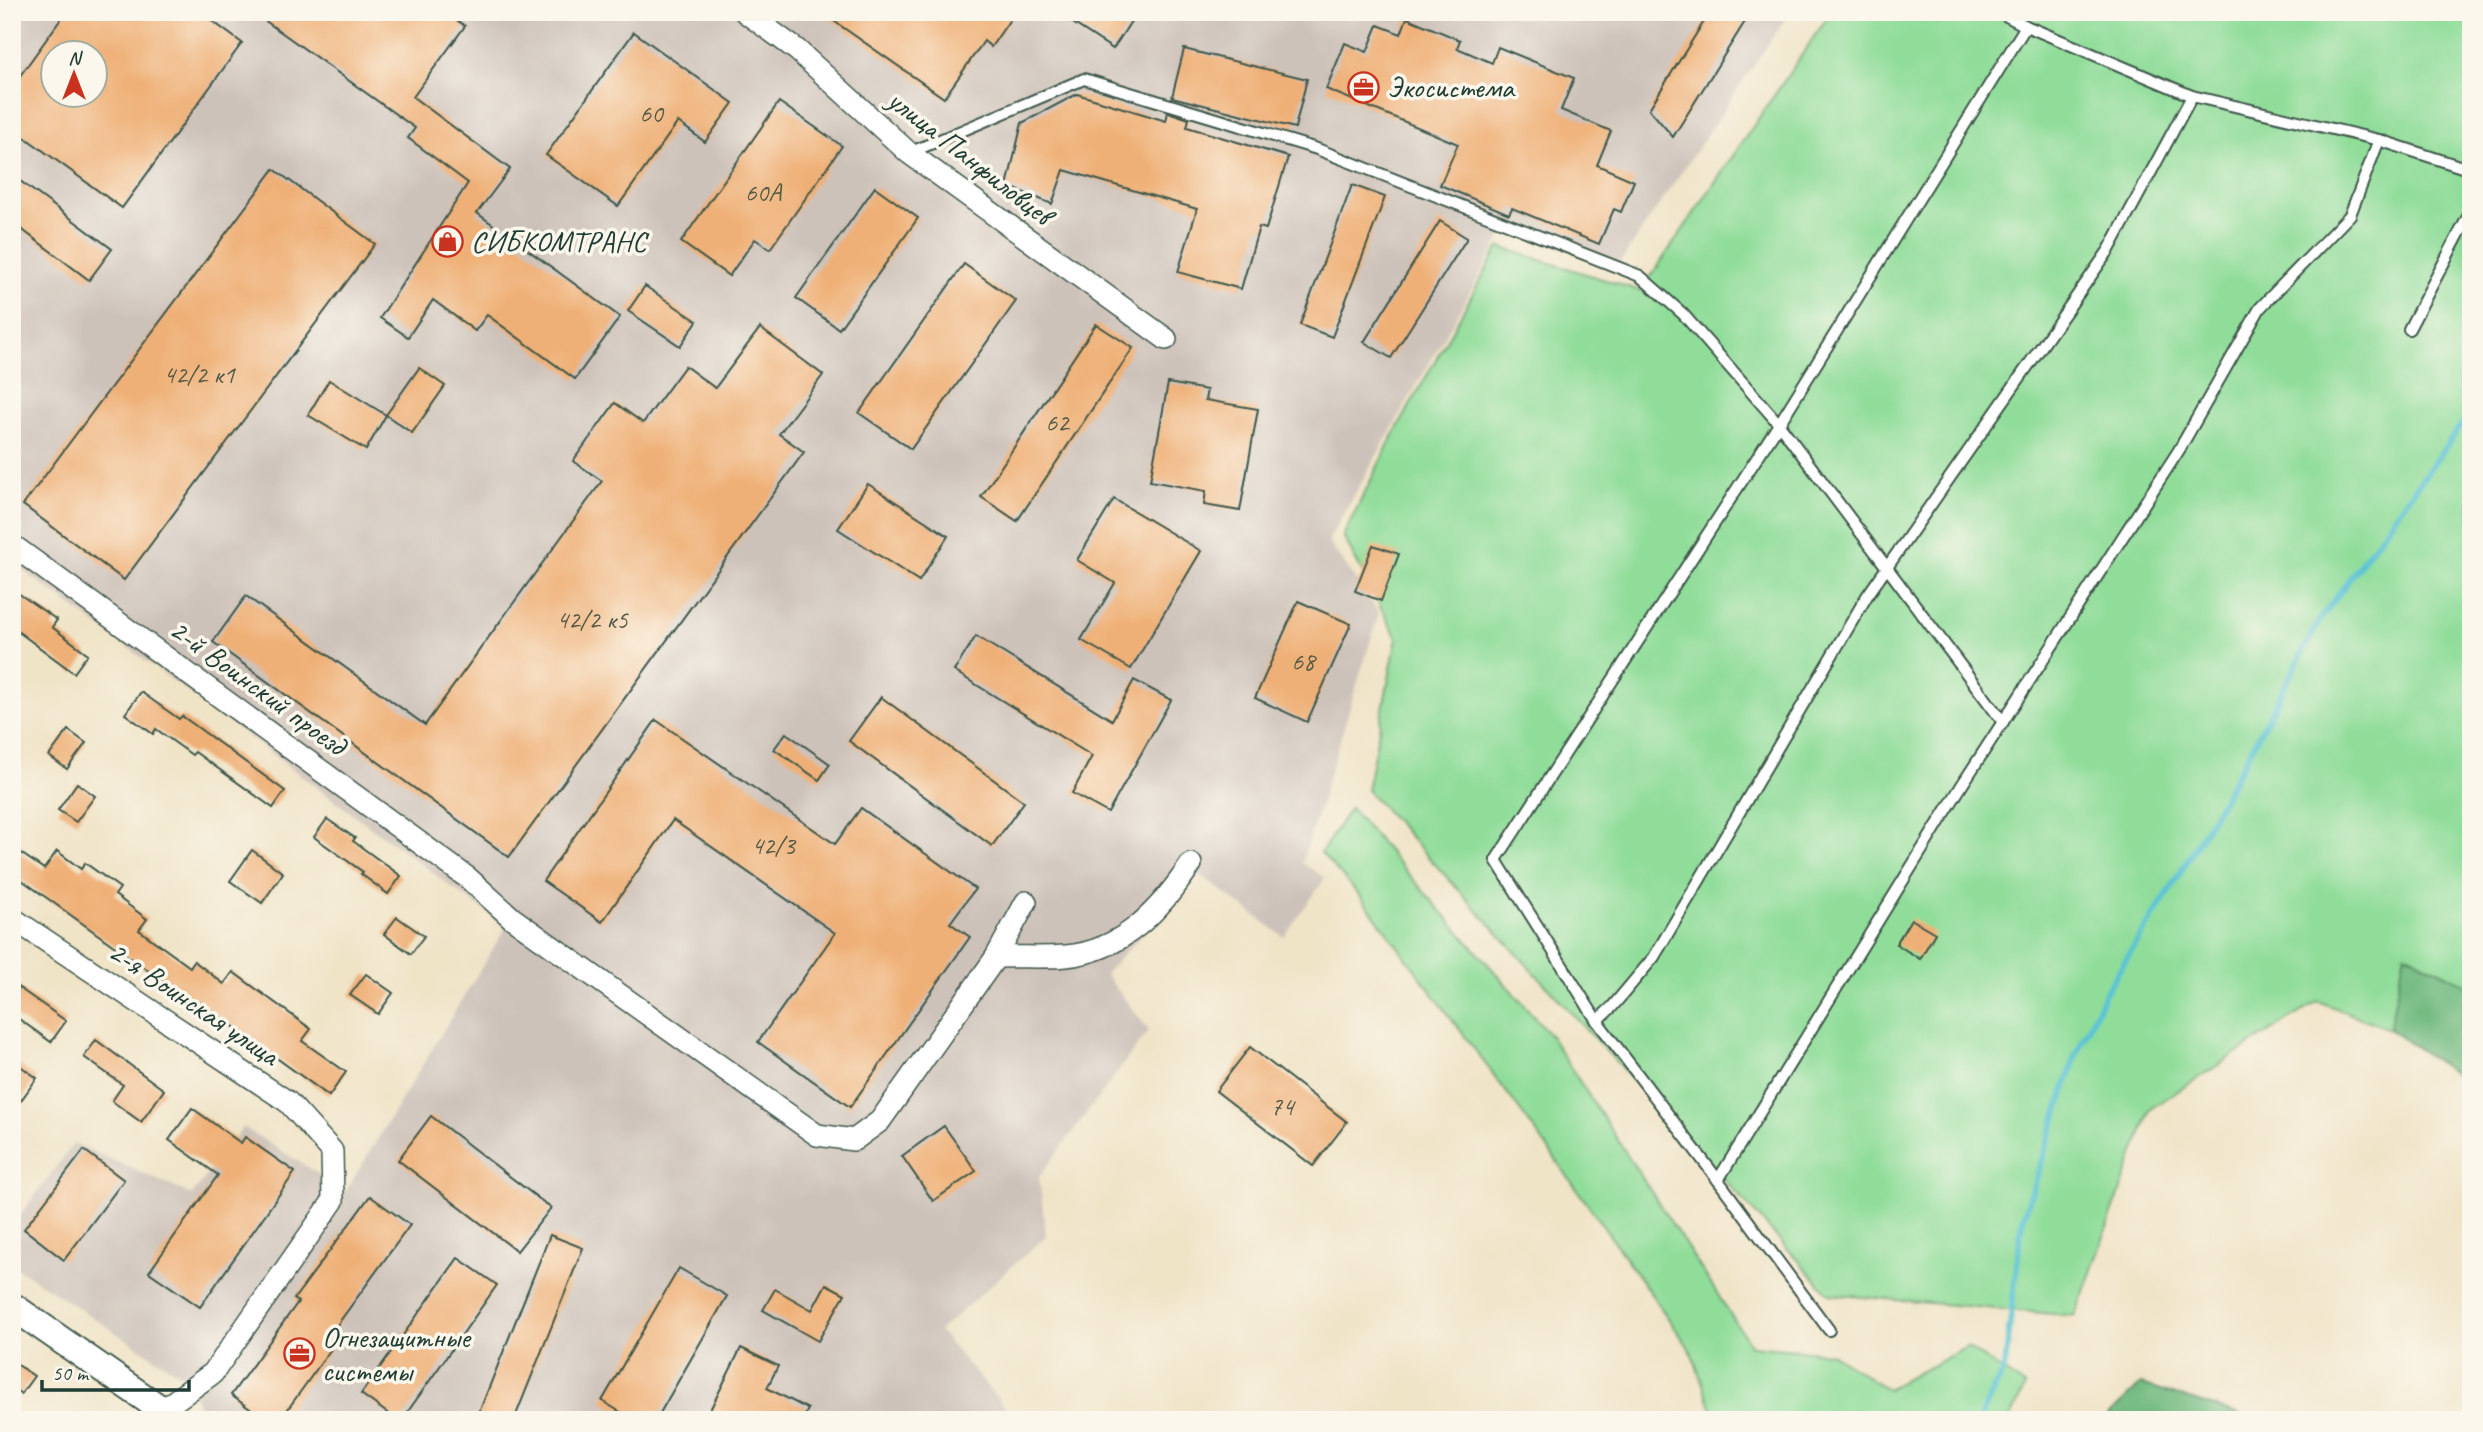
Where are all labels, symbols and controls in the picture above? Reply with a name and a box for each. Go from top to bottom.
north arrow [38,38,108,108]
text: N [68,46,83,70]
place label: Экосистема [1387,68,1516,106]
office icon: Экосистема [1347,70,1381,104]
street label: улица Панфиловцев [879,80,1064,236]
house number: 60 [639,97,665,130]
house number: 60А [745,176,783,209]
place label: СИБКОМТРАНС [471,222,649,260]
shop icon: СИБКОМТРАНС [431,224,465,258]
house number: 42/2 к1 [163,358,236,391]
house number: 62 [1045,406,1071,439]
house number: 42/2 к5 [556,603,629,636]
street label: 2-й Воинский проезд [162,610,356,765]
house number: 68 [1291,645,1317,678]
house number: 42/3 [751,829,797,862]
street label: 2-я Воинская улица [101,932,288,1075]
house number: 74 [1270,1090,1296,1123]
place label: Огнезащитные системы [322,1318,472,1390]
office icon: Огнезащитные системы [282,1337,316,1371]
scale bar [42,1348,189,1392]
text: 50 m [52,1360,90,1386]

